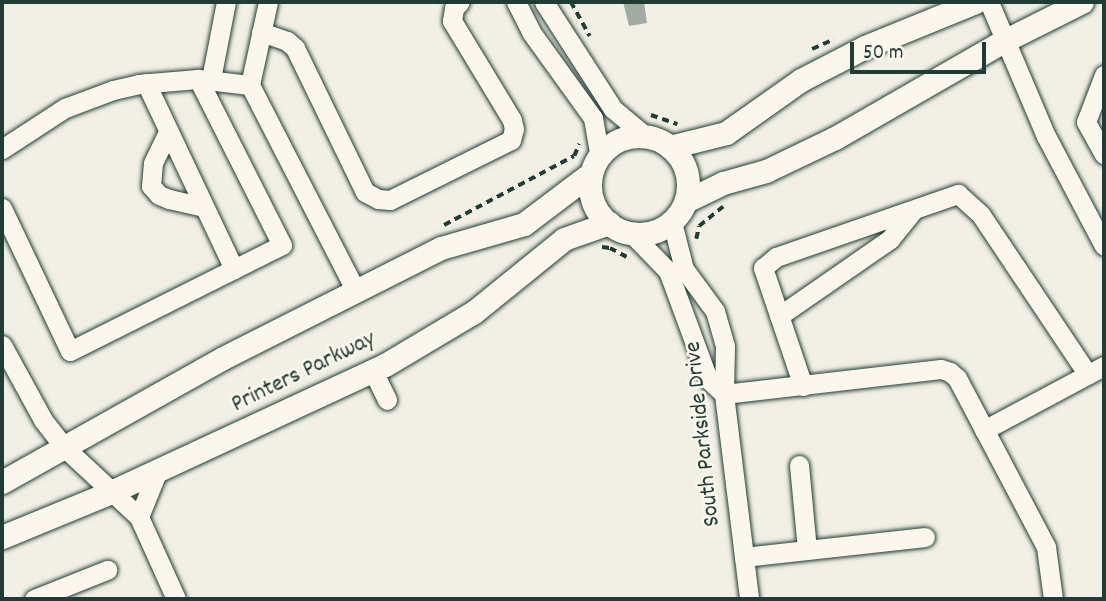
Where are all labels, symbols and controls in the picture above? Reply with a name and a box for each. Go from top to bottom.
scale bar [854,28,990,72]
text: 50 m [863,39,903,69]
street label: Printers Parkway [227,326,381,420]
street label: South Parkside Drive [680,340,728,528]

